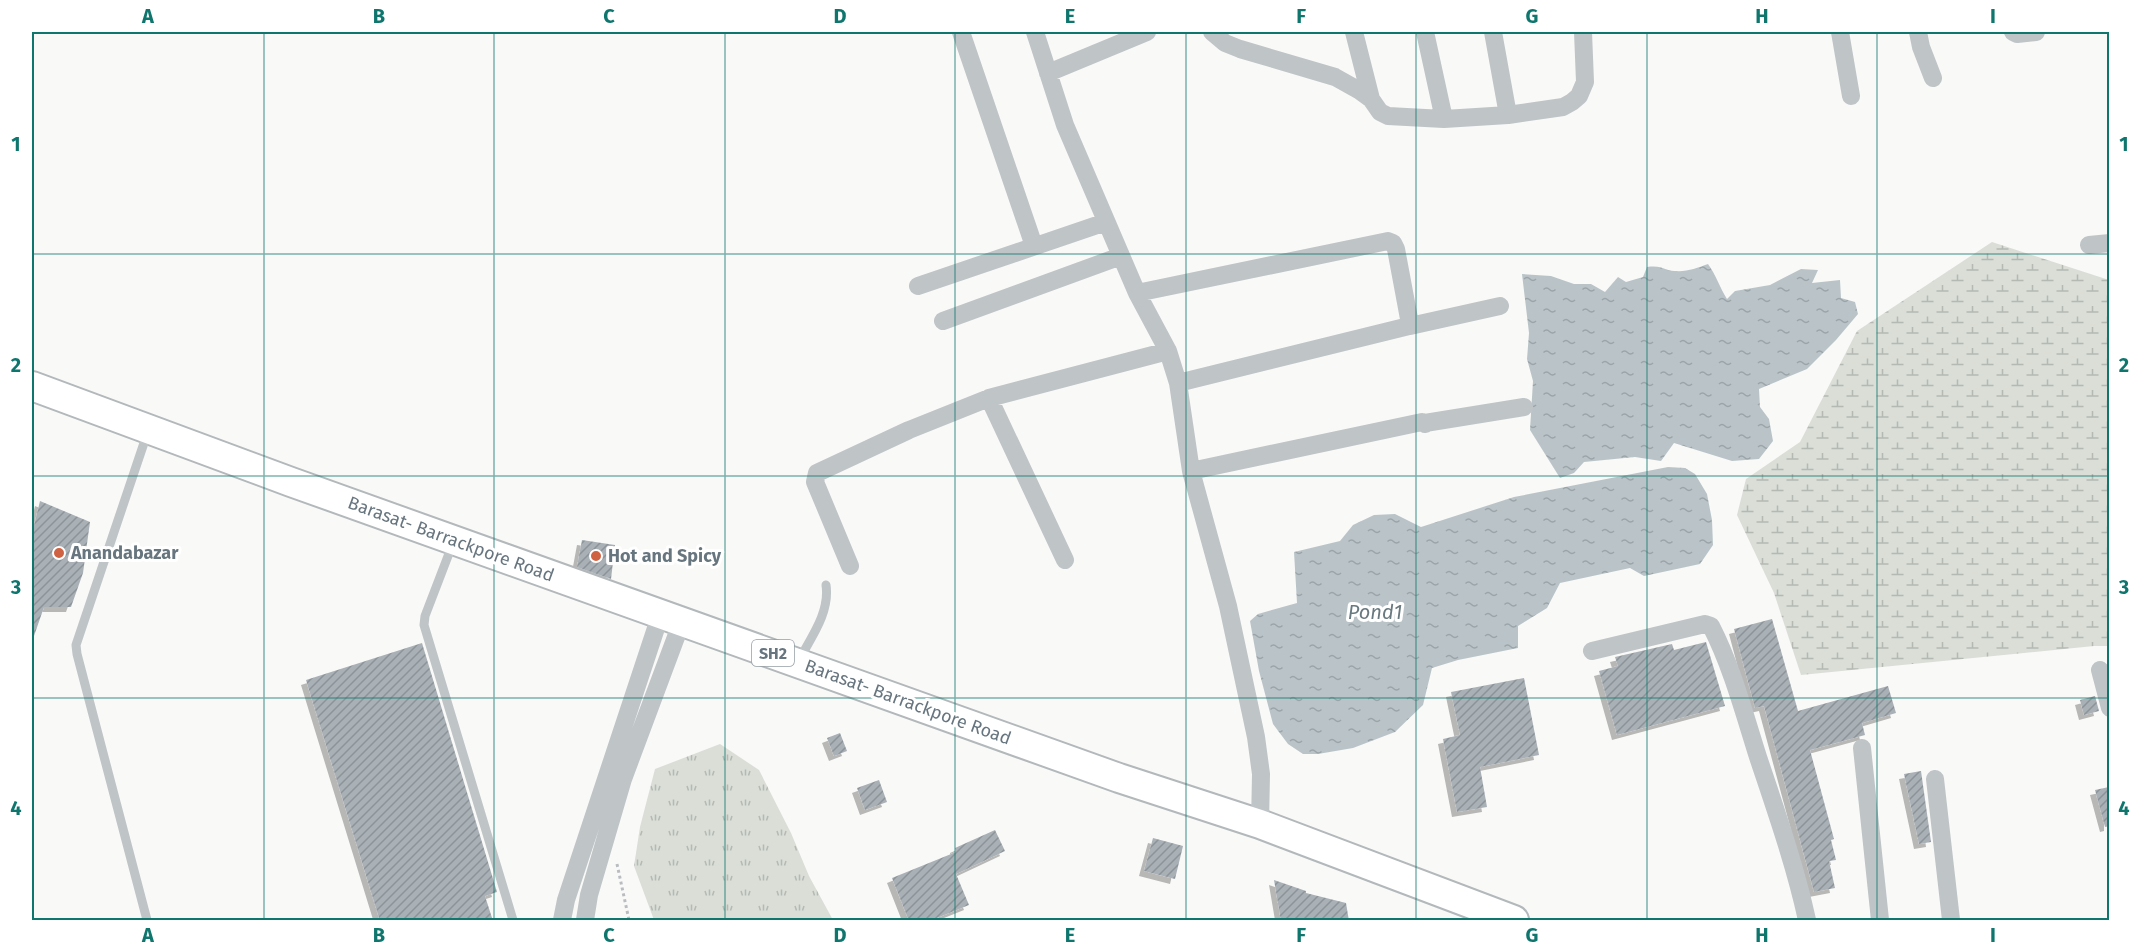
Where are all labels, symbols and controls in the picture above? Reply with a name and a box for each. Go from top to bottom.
text: A [141,4,155,28]
text: B [373,4,385,28]
text: C [603,4,615,28]
text: D [833,4,847,28]
text: E [1065,4,1075,28]
text: F [1296,4,1306,28]
text: G [1526,4,1538,28]
text: H [1755,4,1769,28]
text: I [1990,4,1996,28]
text: 1 [11,132,21,156]
text: 1 [2119,132,2129,156]
text: 2 [11,353,21,377]
text: 2 [2119,353,2129,377]
street label: Barasat- Barrackpore Road [345,491,557,587]
place label: Anandabazar [70,542,179,564]
place label: Hot and Spicy [608,545,722,567]
marker: Anandabazar [52,546,66,560]
marker: Hot and Spicy [589,549,603,563]
text: 3 [10,575,21,599]
text: 3 [2118,575,2129,599]
water label: Pond1 [1348,600,1402,624]
road number: SH2 [752,640,794,666]
street label: Barasat- Barrackpore Road [802,654,1014,750]
text: 4 [10,796,22,820]
text: 4 [2118,796,2130,820]
text: A [141,923,155,947]
text: B [373,923,385,947]
text: C [603,923,615,947]
text: D [833,923,847,947]
text: E [1065,923,1075,947]
text: F [1296,923,1306,947]
text: G [1526,923,1538,947]
text: H [1755,923,1769,947]
text: I [1990,923,1996,947]

